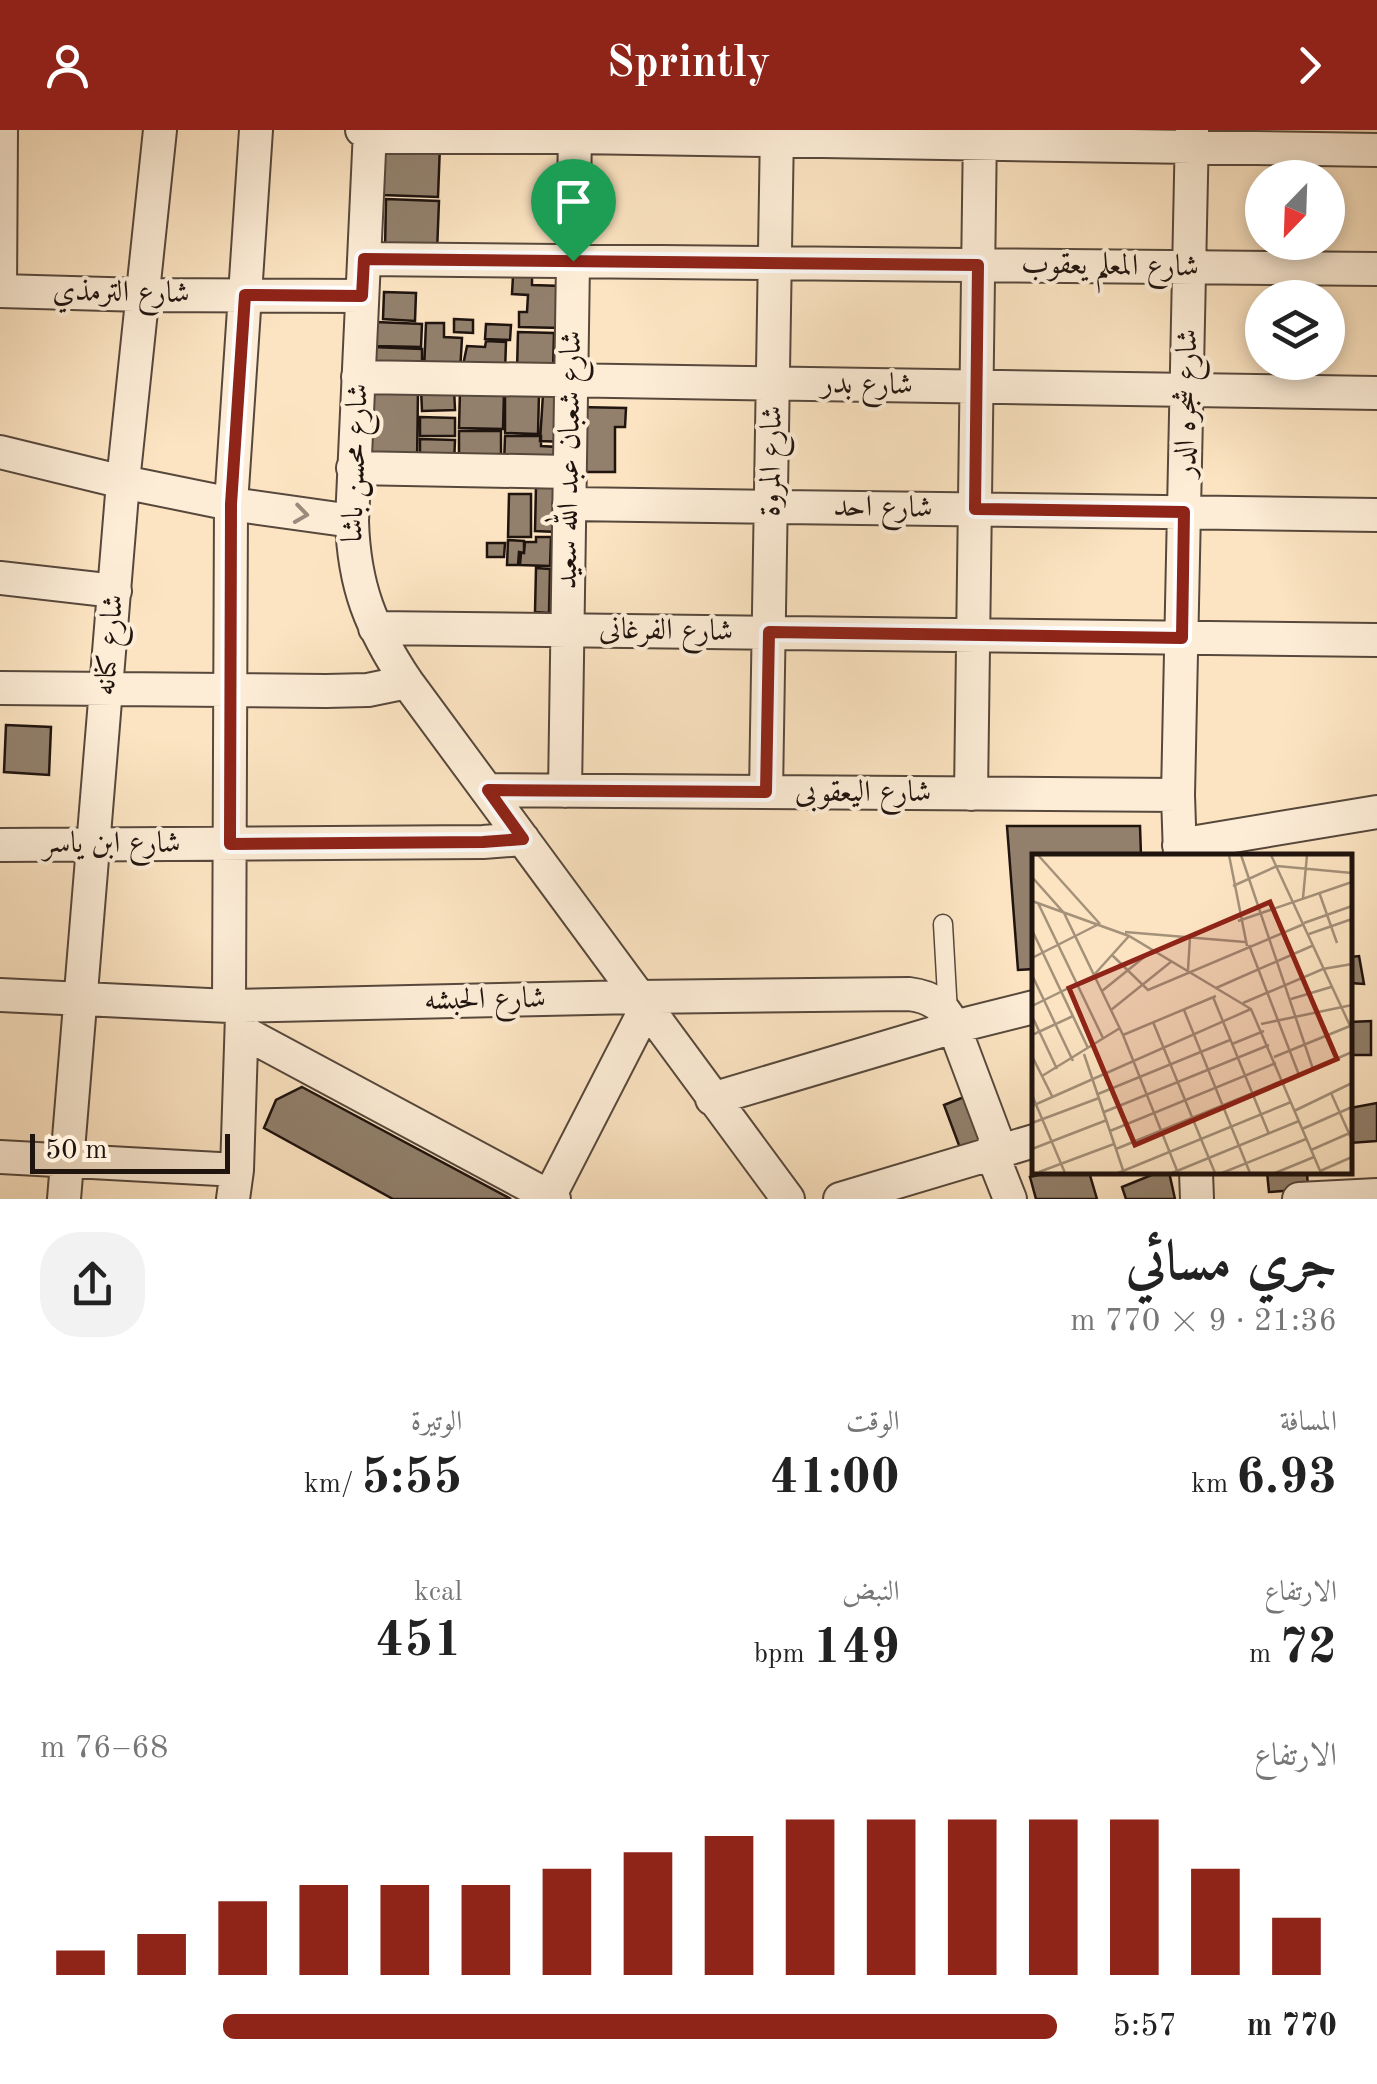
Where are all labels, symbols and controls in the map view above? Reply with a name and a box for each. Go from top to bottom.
icon: person [40,38,95,93]
icon: forward [1282,38,1337,93]
text: Sprintly [606,42,771,87]
pin [531,159,616,262]
north arrow [1245,160,1345,260]
map controls [1245,160,1345,380]
icon: arrive [546,174,601,229]
street label: شارع المعلم يعقوب [1021,249,1199,296]
street label: شارع الترمذي [52,277,190,317]
button: layers [1245,280,1345,380]
street label: شارع شجره الدر [1170,328,1211,481]
street label: شارع شعبان عبد الله سعيد [543,330,595,590]
street label: شارع بدر [818,369,913,409]
street label: شارع محسن باشا [338,383,382,543]
street label: شارع المروة [756,405,796,517]
street label: شارع احد [833,492,933,532]
one-way arrow [293,502,309,523]
street label: شارع كنانه [91,593,137,698]
street label: شارع الفرغانى [598,615,733,655]
street label: شارع اليعقوبى [795,778,931,816]
street label: شارع ابن ياسر [40,829,181,867]
inset map [1032,854,1352,1174]
street label: شارع الحبشه [424,984,546,1024]
scale bar [30,1129,230,1174]
text: 50 m [45,1137,108,1165]
button: share [40,1232,145,1337]
text: جري مسائي [1126,1237,1337,1292]
text: 21:36 · 9 × 770 m [1070,1306,1337,1338]
text: الوتيرة [411,1409,462,1437]
text: الوقت [846,1409,900,1437]
text: المسافة [1280,1409,1337,1437]
text: 5:55 [361,1454,462,1504]
text: 41:00 [770,1454,900,1504]
text: 6.93 [1236,1454,1337,1504]
text: /km [304,1471,361,1499]
text: km [1191,1471,1236,1499]
text: kcal [414,1579,462,1607]
text: النبض [842,1579,900,1607]
text: الارتفاع [1264,1579,1337,1607]
text: 451 [375,1617,462,1667]
text: 149 [813,1624,900,1674]
text: 72 [1279,1624,1337,1674]
text: bpm [754,1641,813,1669]
text: m [1249,1641,1279,1669]
text: 68–76 m [40,1733,168,1765]
text: الارتفاع [1254,1741,1337,1773]
text: 5:57 [1112,2011,1177,2043]
text: 770 m [1247,2011,1337,2043]

